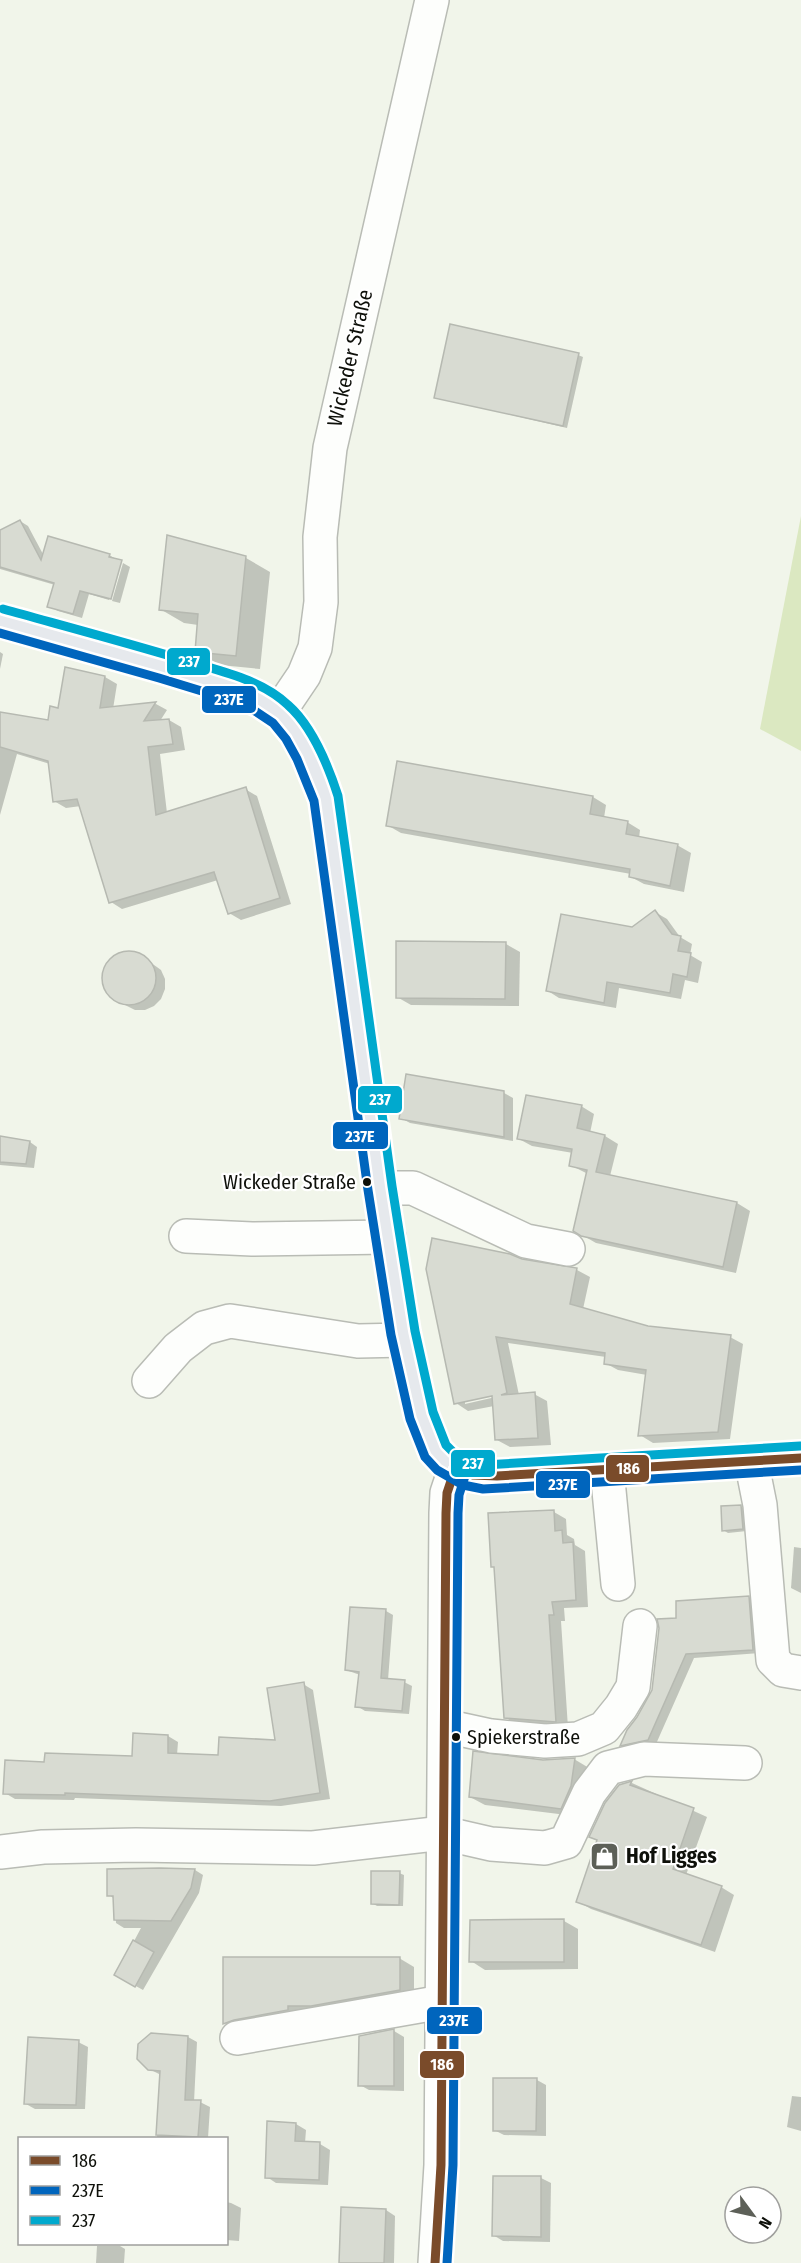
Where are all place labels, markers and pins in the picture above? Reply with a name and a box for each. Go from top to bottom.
place label: Wickeder Straße [223,1170,356,1194]
marker: Wickeder Straße [361,1176,373,1188]
place label: Spiekerstraße [467,1725,580,1749]
marker: Spiekerstraße [450,1731,462,1743]
shop icon: Hof Ligges [589,1840,621,1872]
place label: Hof Ligges [626,1843,717,1869]

